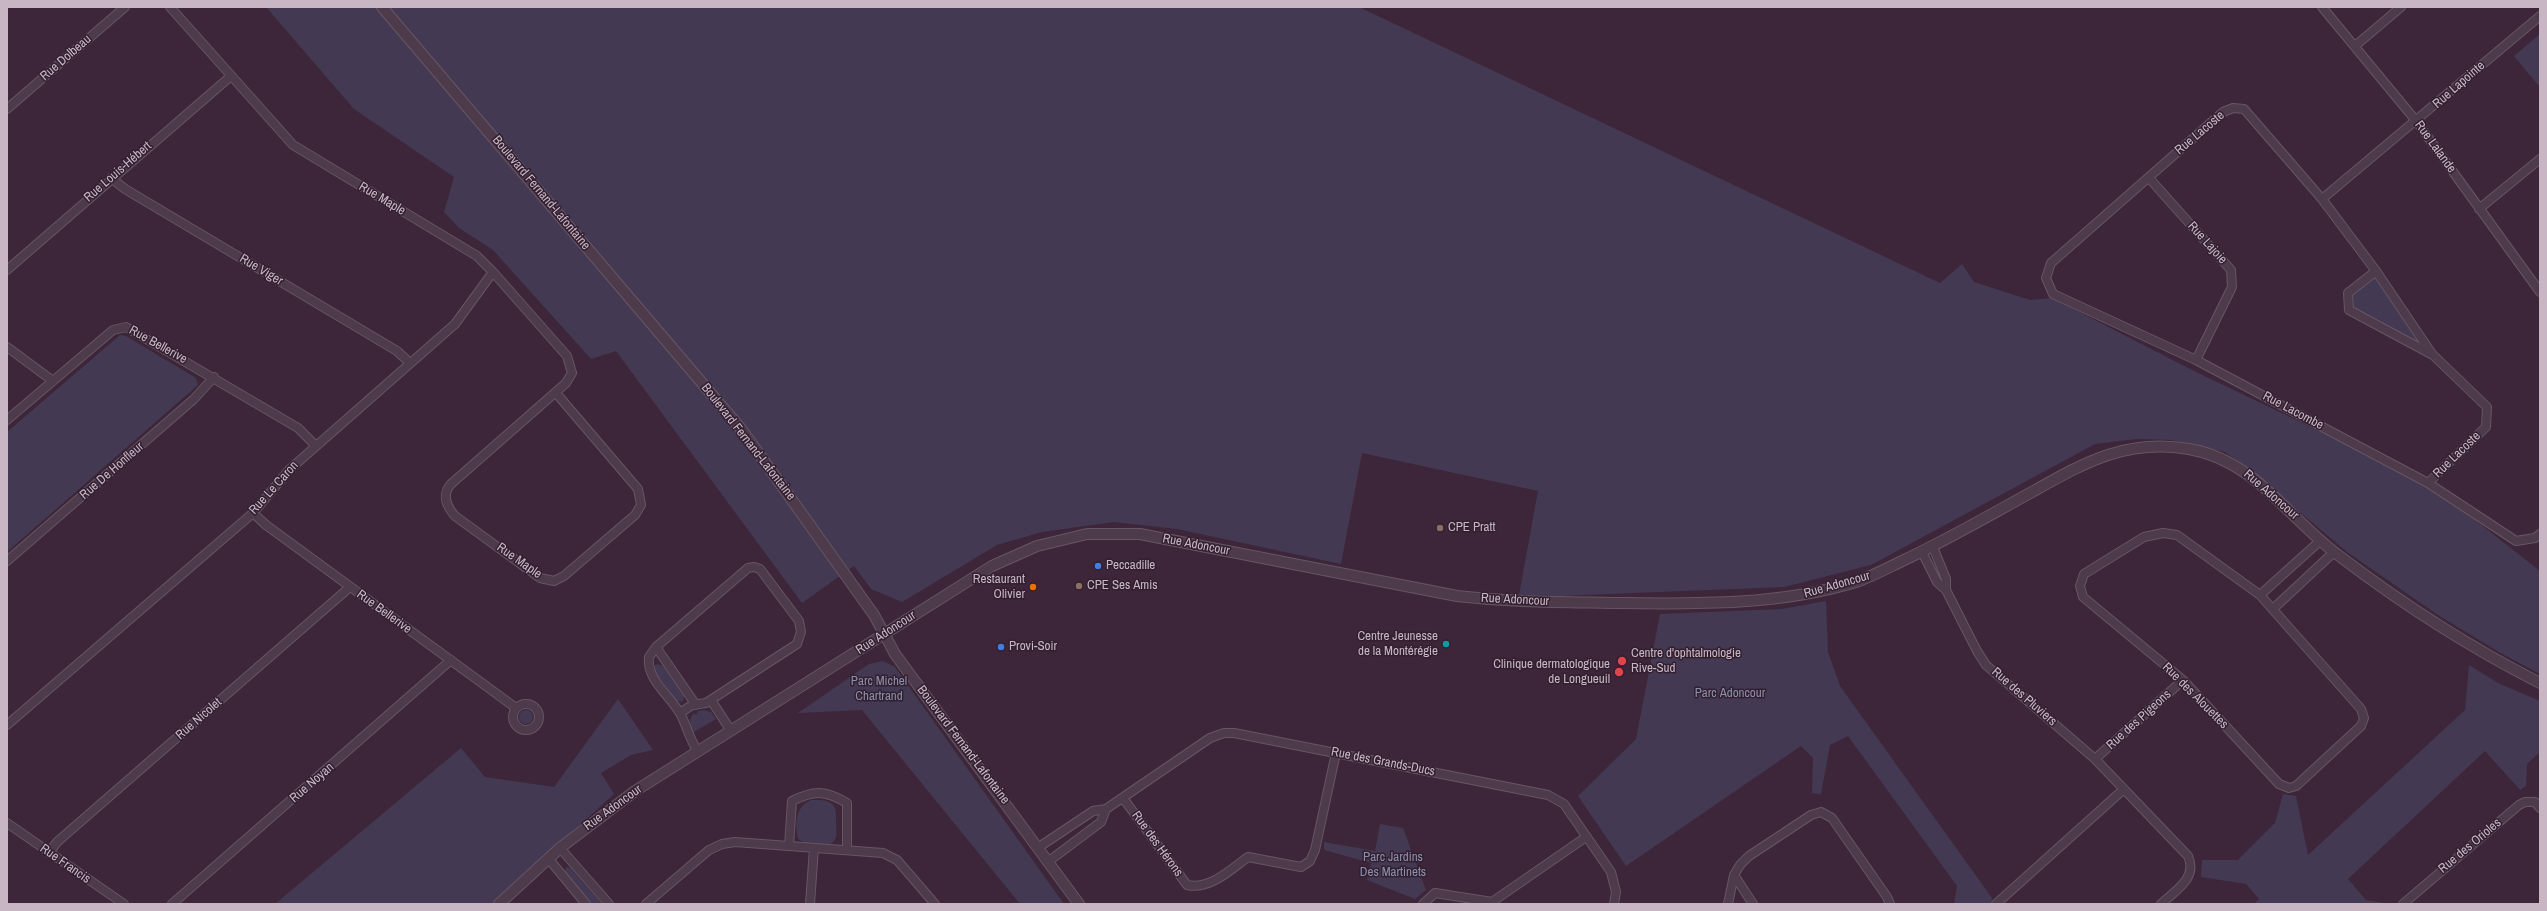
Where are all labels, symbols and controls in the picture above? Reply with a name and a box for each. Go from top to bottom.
street label: Rue Dolbeau [37,32,95,84]
street label: Rue Lapointe [2430,58,2488,112]
street label: Rue Lacoste [2172,108,2228,158]
street label: Rue Lalande [2411,118,2459,176]
street label: Boulevard Fernand-Lafontaine [489,133,593,253]
street label: Rue Louis-Hébert [81,139,155,205]
street label: Rue Maple [356,179,408,219]
street label: Rue Lajoie [2184,219,2230,267]
street label: Rue Viger [236,251,286,289]
street label: Rue Bellerive [126,323,190,367]
street label: Boulevard Fernand-Lafontaine [698,380,798,504]
street label: Rue Lacombe [2260,389,2326,433]
street label: Rue Lacoste [2430,429,2484,481]
street label: Rue De Honfleur [77,439,147,503]
street label: Rue Le Caron [246,458,302,518]
street label: Rue Adoncour [2240,467,2302,523]
place label: CPE Pratt [1448,520,1495,536]
marker: CPE Pratt [1435,523,1445,533]
street label: Rue Adoncour [1161,531,1231,559]
street label: Rue Maple [493,540,545,582]
place label: Peccadille [1106,558,1155,574]
marker: Peccadille [1093,561,1103,571]
street label: Rue Adoncour [1802,568,1872,602]
place label: Restaurant Olivier [973,572,1025,603]
place label: CPE Ses Amis [1087,578,1157,594]
marker: CPE Ses Amis [1074,581,1084,591]
marker: Restaurant Olivier [1028,582,1038,592]
street label: Rue Bellerive [354,587,414,637]
street label: Rue Adoncour [1481,590,1549,610]
street label: Rue Adoncour [853,608,919,658]
place label: Centre Jeunesse de la Montérégie [1357,629,1438,660]
place label: Provi-Soir [1009,639,1057,655]
marker: Centre Jeunesse de la Montérégie [1441,639,1451,649]
marker: Provi-Soir [996,642,1006,652]
place label: Centre d'ophtalmologie Rive-Sud [1631,646,1741,677]
marker: Centre d'ophtalmologie Rive-Sud [1616,655,1628,667]
place label: Clinique dermatologique de Longueuil [1493,657,1610,688]
street label: Rue des Alouettes [2159,660,2231,732]
street label: Rue des Pluviers [1988,664,2060,730]
marker: Clinique dermatologique de Longueuil [1613,666,1625,678]
park label: Parc Michel Chartrand [851,674,907,705]
street label: Boulevard Fernand-Lafontaine [913,683,1013,807]
park label: Parc Adoncour [1695,686,1765,702]
street label: Rue des Pigeons [2103,687,2175,753]
street label: Rue Nicolet [173,695,225,743]
street label: Rue des Grands-Ducs [1330,744,1436,780]
street label: Rue Noyan [287,760,337,806]
street label: Rue Adoncour [581,782,645,834]
street label: Rue des Hérons [1128,808,1186,880]
street label: Rue des Orioles [2435,815,2505,877]
street label: Rue Francis [37,841,93,887]
park label: Parc Jardins Des Martinets [1360,850,1426,881]

